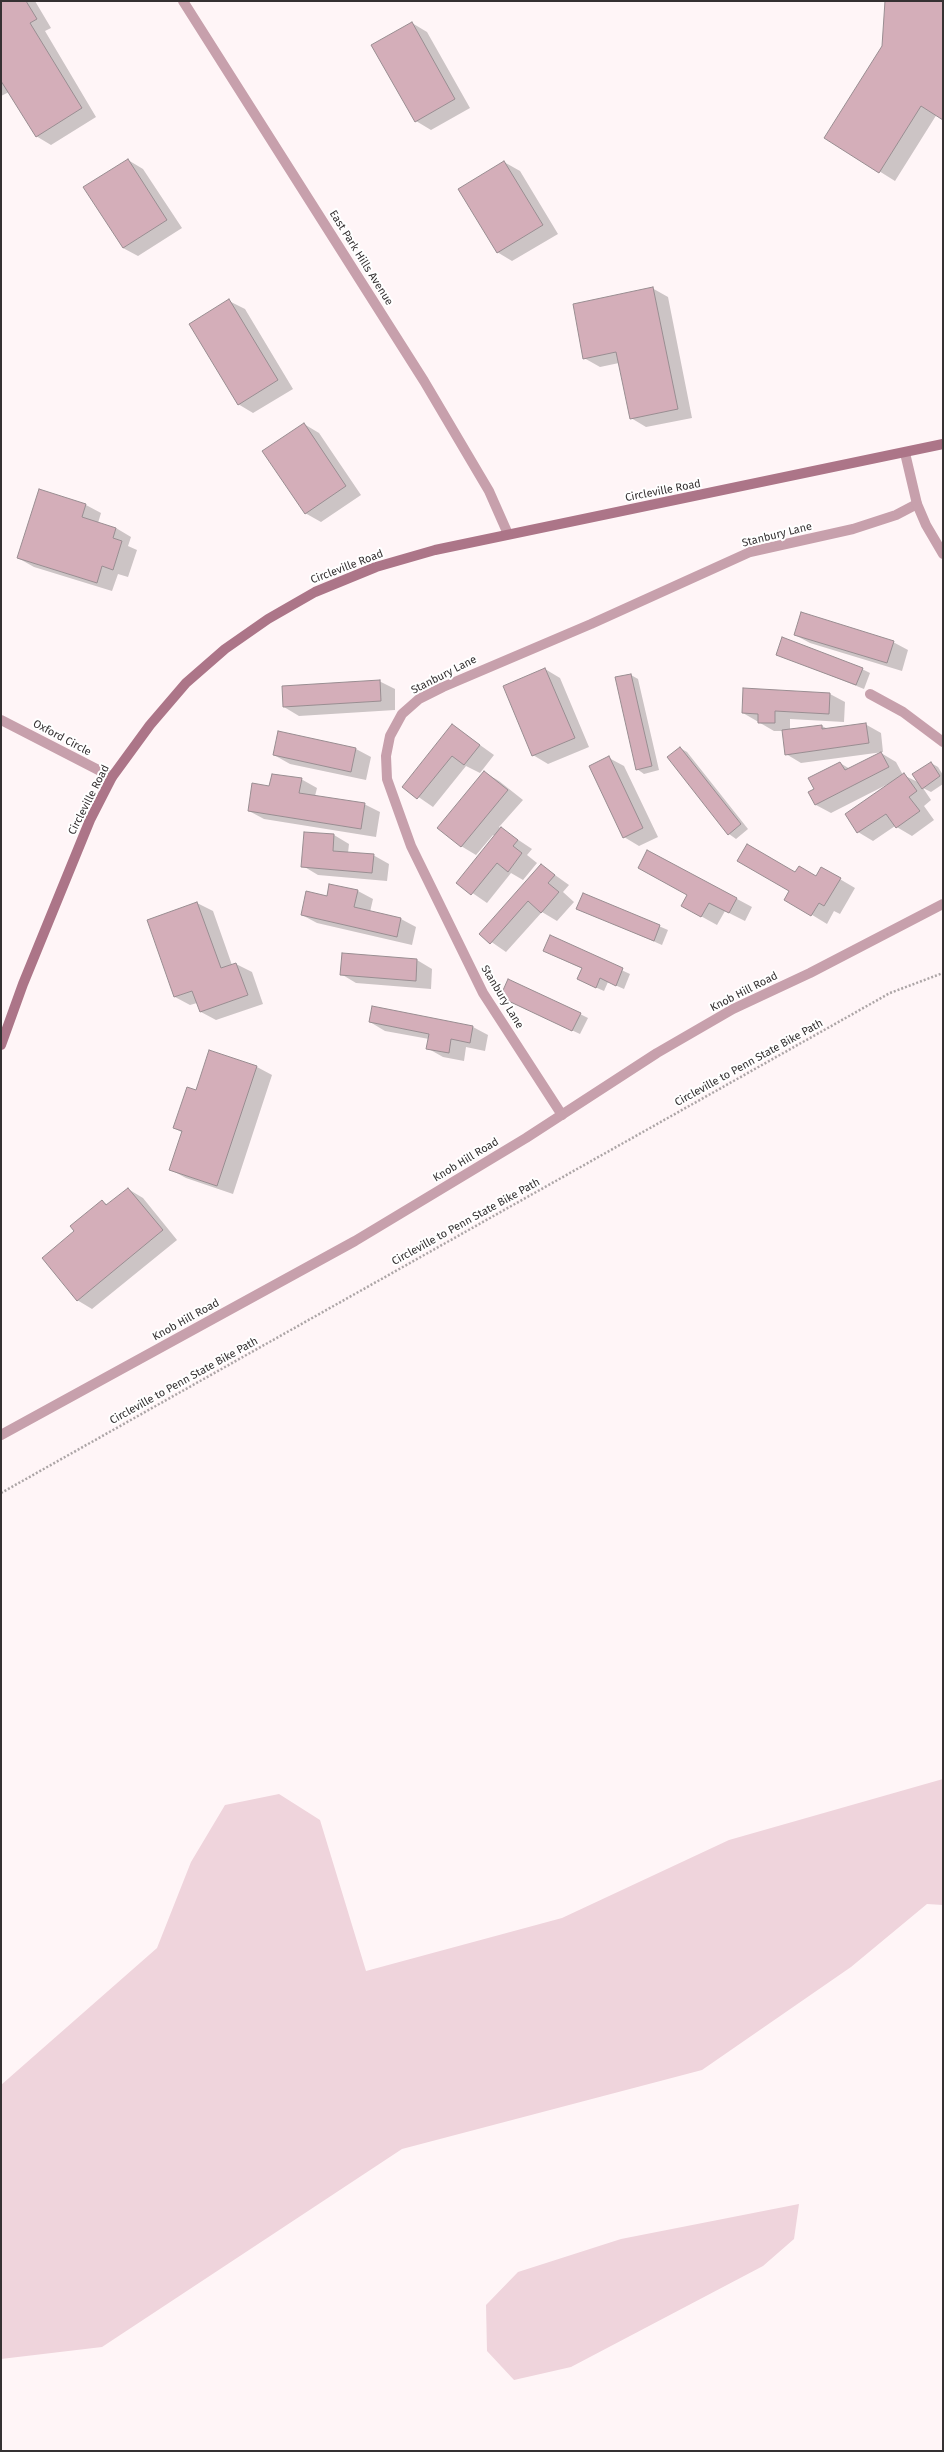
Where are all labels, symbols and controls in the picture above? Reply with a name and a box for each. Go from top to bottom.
street label: East Park Hills Avenue [326,208,396,308]
street label: Circleville Road [624,477,702,505]
street label: Stanbury Lane [741,520,813,550]
street label: Circleville Road [309,547,385,587]
street label: Stanbury Lane [409,653,479,697]
street label: Oxford Circle [31,717,93,759]
street label: Circleville Road [66,763,112,837]
street label: Stanbury Lane [478,963,526,1031]
street label: Knob Hill Road [708,969,780,1015]
street label: Circleville to Penn State Bike Path [673,1017,825,1109]
street label: Knob Hill Road [431,1135,501,1185]
street label: Circleville to Penn State Bike Path [390,1176,542,1268]
street label: Knob Hill Road [150,1296,222,1344]
street label: Circleville to Penn State Bike Path [108,1335,260,1427]

